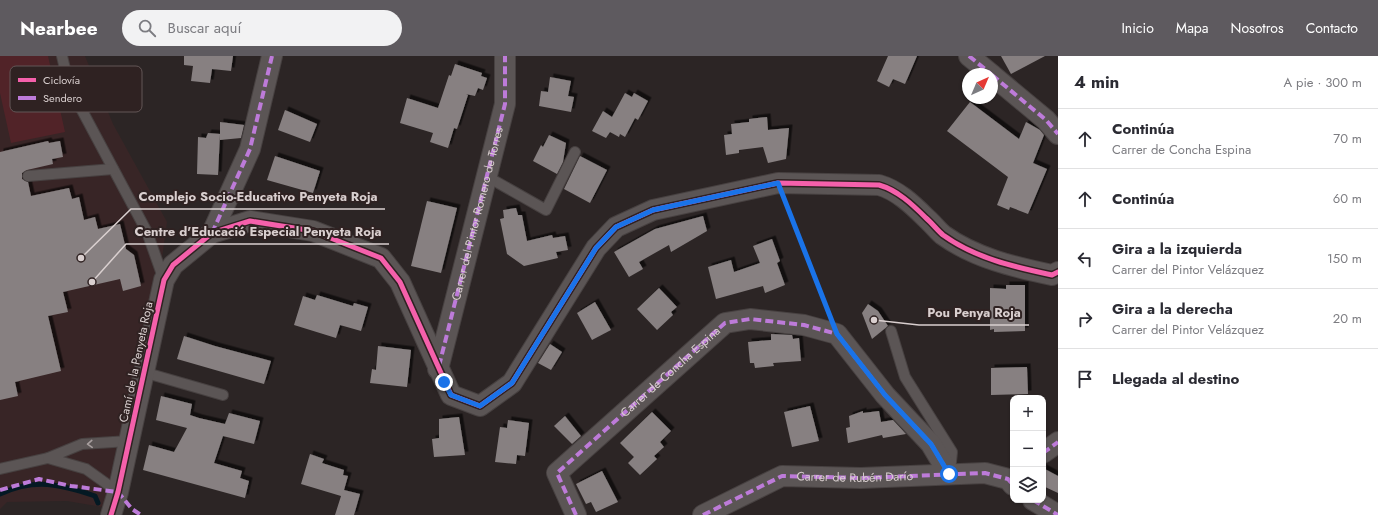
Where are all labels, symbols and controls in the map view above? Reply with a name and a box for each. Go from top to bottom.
search box [122,10,402,46]
text: Nearbee [20,15,98,42]
icon: search [136,17,158,39]
text: Buscar aquí [168,17,241,39]
text: Inicio [1121,18,1154,38]
text: Mapa [1176,18,1209,38]
text: Nosotros [1231,18,1284,38]
text: Contacto [1306,18,1358,38]
legend [10,66,142,112]
north arrow [962,68,998,104]
text: 4 min [1074,70,1119,94]
text: Ciclovía [43,72,80,88]
text: A pie · 300 m [1284,73,1362,92]
text: Sendero [43,90,82,106]
text: Continúa [1112,118,1174,140]
street label: Carrer del Pintor Romero de Torres [447,125,508,302]
icon: ahead [1074,128,1096,150]
text: 70 m [1333,129,1362,148]
text: Carrer de Concha Espina [1112,140,1251,159]
callout: Complejo Socio-Educativo Penyeta Roja [131,184,385,209]
text: Complejo Socio-Educativo Penyeta Roja [139,187,377,206]
icon: ahead [1074,188,1096,210]
text: Continúa [1112,188,1174,210]
text: 60 m [1333,189,1362,208]
callout: Centre d'Educació Especial Penyeta Roja [126,219,389,244]
text: Centre d'Educació Especial Penyeta Roja [135,222,381,241]
text: Gira a la izquierda [1112,238,1242,260]
icon: left [1074,248,1096,270]
text: 150 m [1327,249,1362,268]
text: Carrer del Pintor Velázquez [1112,260,1264,279]
text: Gira a la derecha [1112,298,1233,320]
street label: Camí de la Penyeta Roja [114,300,158,424]
callout: Pou Penya Roja [919,300,1029,325]
text: Pou Penya Roja [927,303,1021,322]
icon: right [1074,308,1096,330]
text: 20 m [1333,309,1362,328]
text: Carrer del Pintor Velázquez [1112,320,1264,339]
street label: Carrer de Concha Espina [616,322,724,421]
icon: arrive [1074,368,1096,390]
text: Llegada al destino [1112,368,1239,390]
route end [435,373,453,391]
map controls [1010,395,1046,503]
button: + [1010,395,1046,431]
button: − [1010,431,1046,467]
one-way arrow [87,439,93,448]
route start [940,465,958,483]
street label: Carrer de Rubén Darío [796,467,914,487]
button: layers [1010,467,1046,503]

